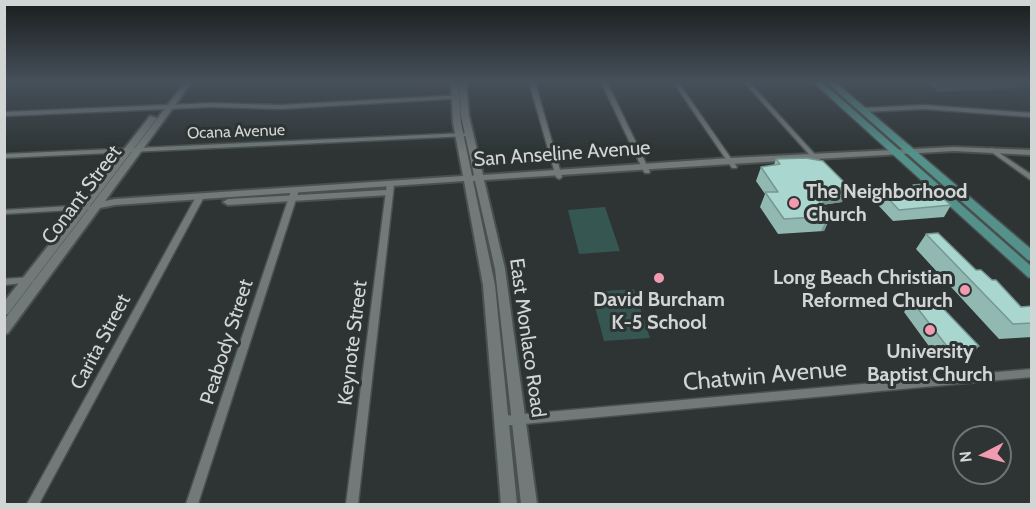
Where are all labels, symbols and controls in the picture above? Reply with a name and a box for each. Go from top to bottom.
street label: Ocana Avenue [187,121,285,143]
street label: San Anseline Avenue [473,136,651,172]
street label: Conant Street [37,141,127,249]
place label: The Neighborhood Church [806,180,967,227]
marker: The Neighborhood Church [787,196,801,210]
street label: East Monlaco Road [504,257,550,419]
place label: Long Beach Christian Reformed Church [773,266,953,313]
marker: David Burcham K-5 School [652,271,666,285]
street label: Peabody Street [195,276,259,408]
street label: Keynote Street [333,279,373,407]
marker: Long Beach Christian Reformed Church [958,283,972,297]
place label: David Burcham K-5 School [593,288,725,335]
street label: Carita Street [66,290,136,394]
marker: University Baptist Church [923,323,937,337]
place label: University Baptist Church [867,340,993,387]
street label: Chatwin Avenue [682,354,848,398]
north arrow [952,425,1012,485]
text: N [956,450,976,463]

